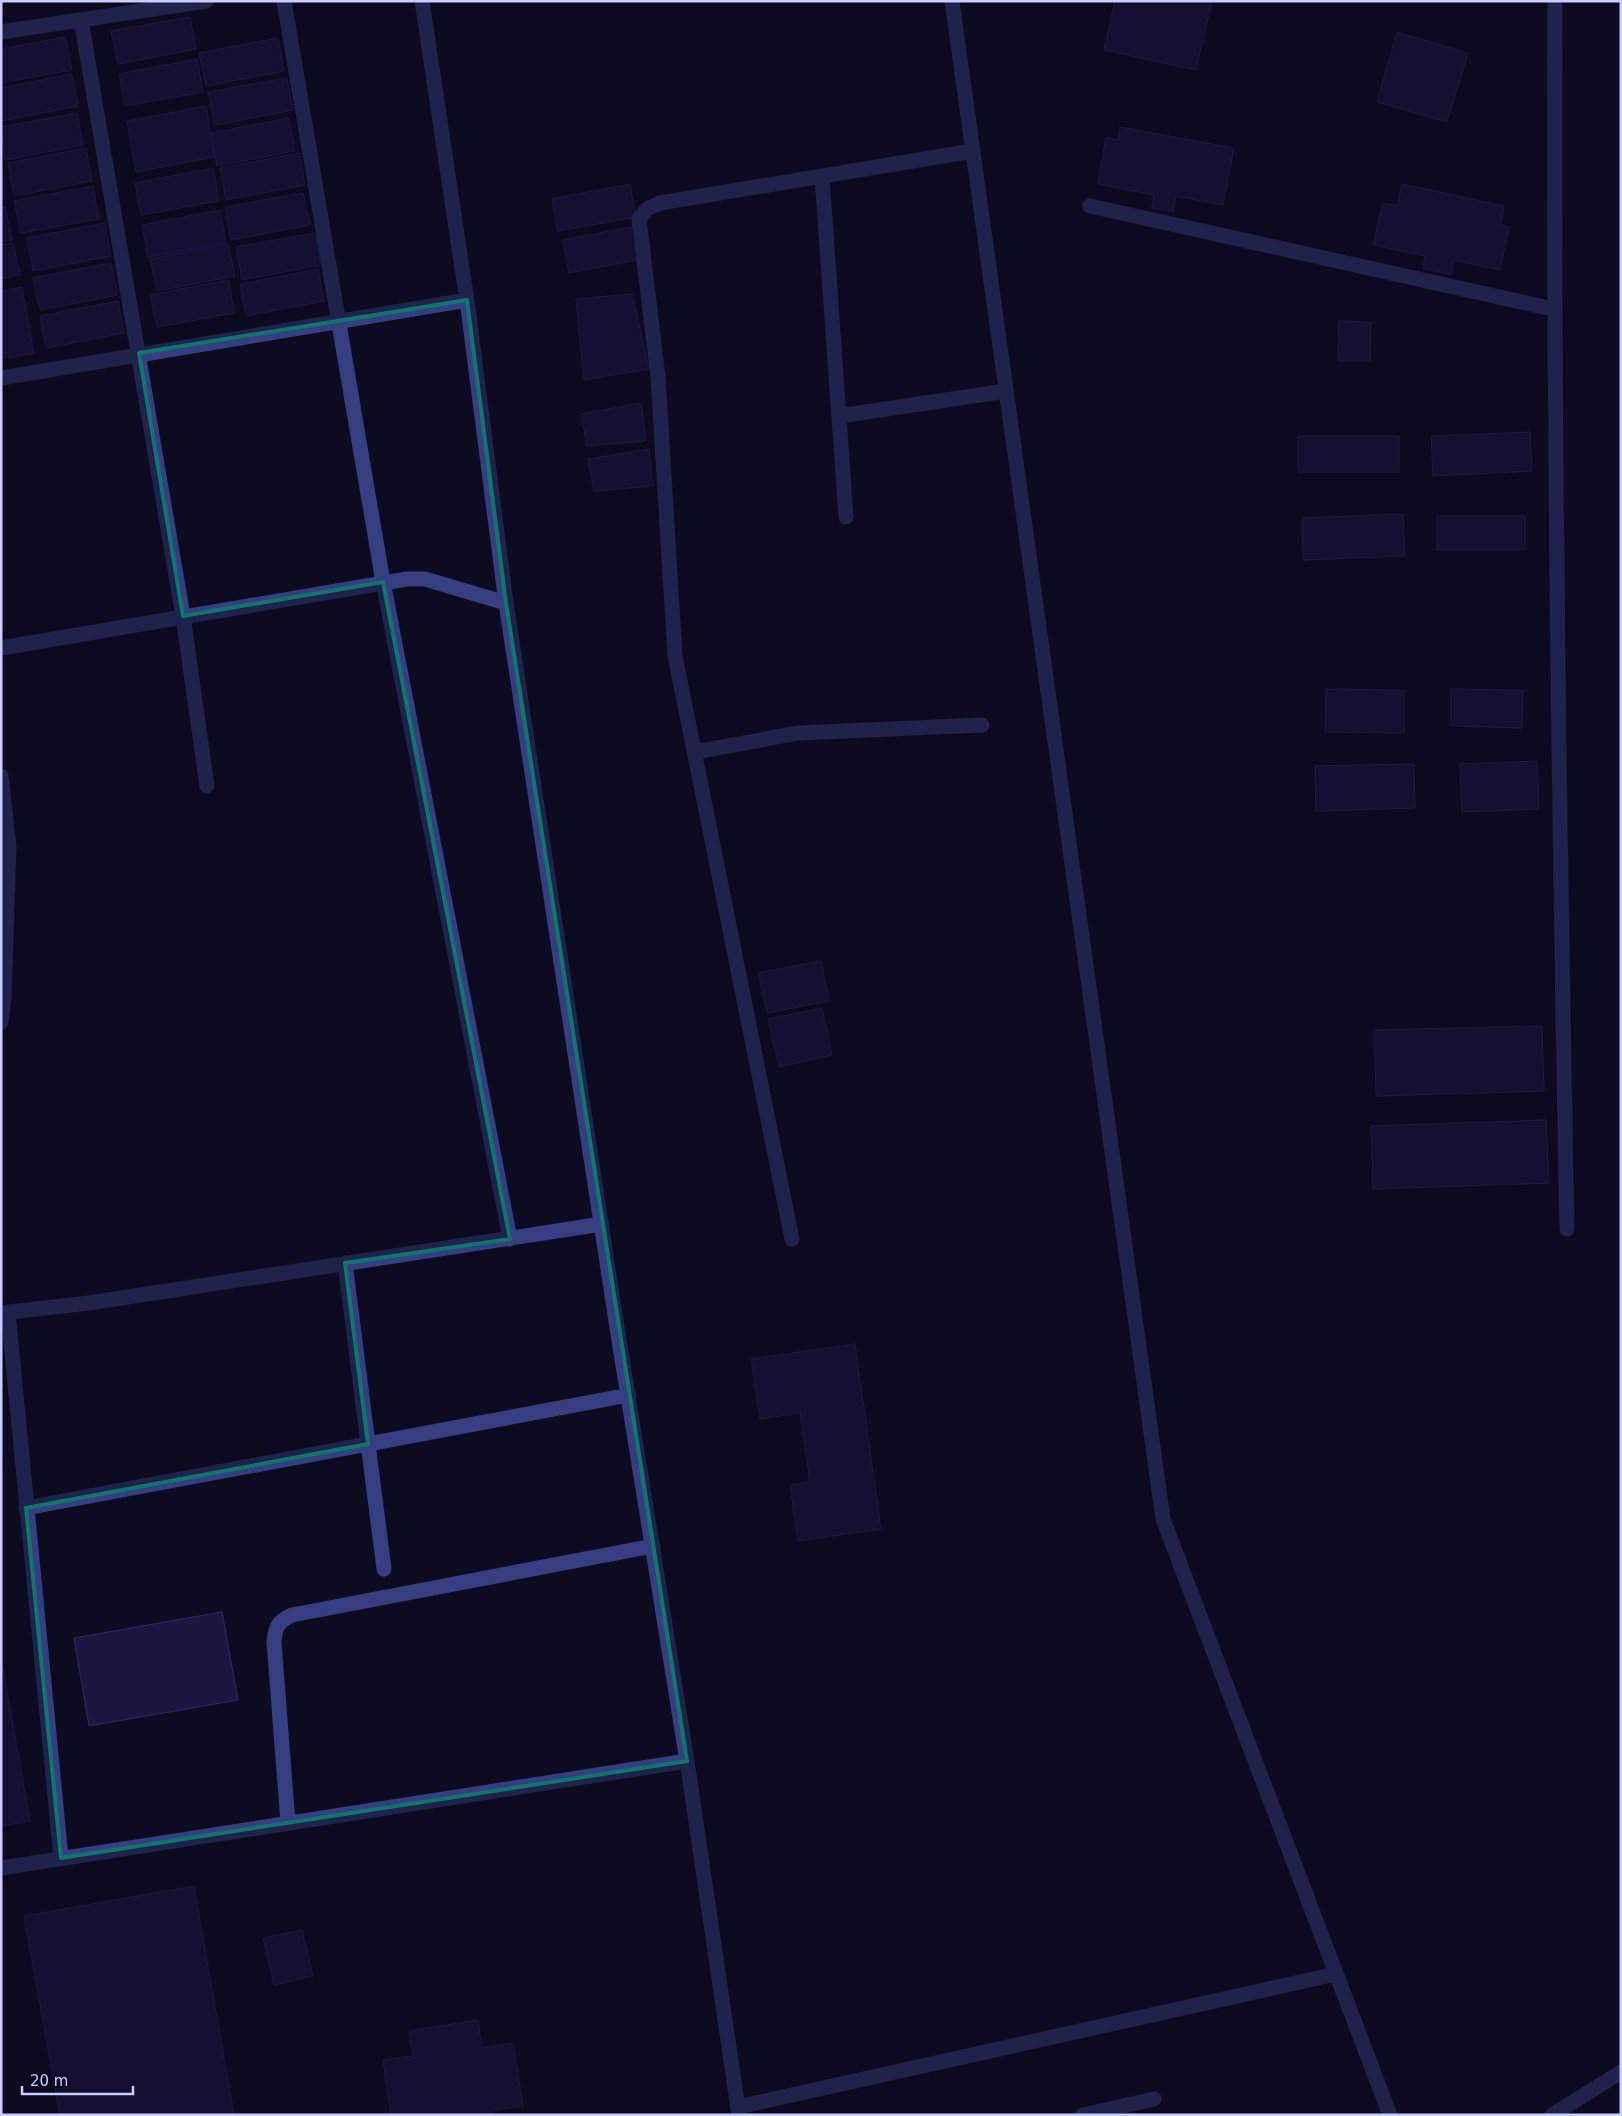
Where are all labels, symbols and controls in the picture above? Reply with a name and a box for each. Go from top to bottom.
scale bar [22,2064,134,2096]
text: 20 m [30,2072,68,2090]

